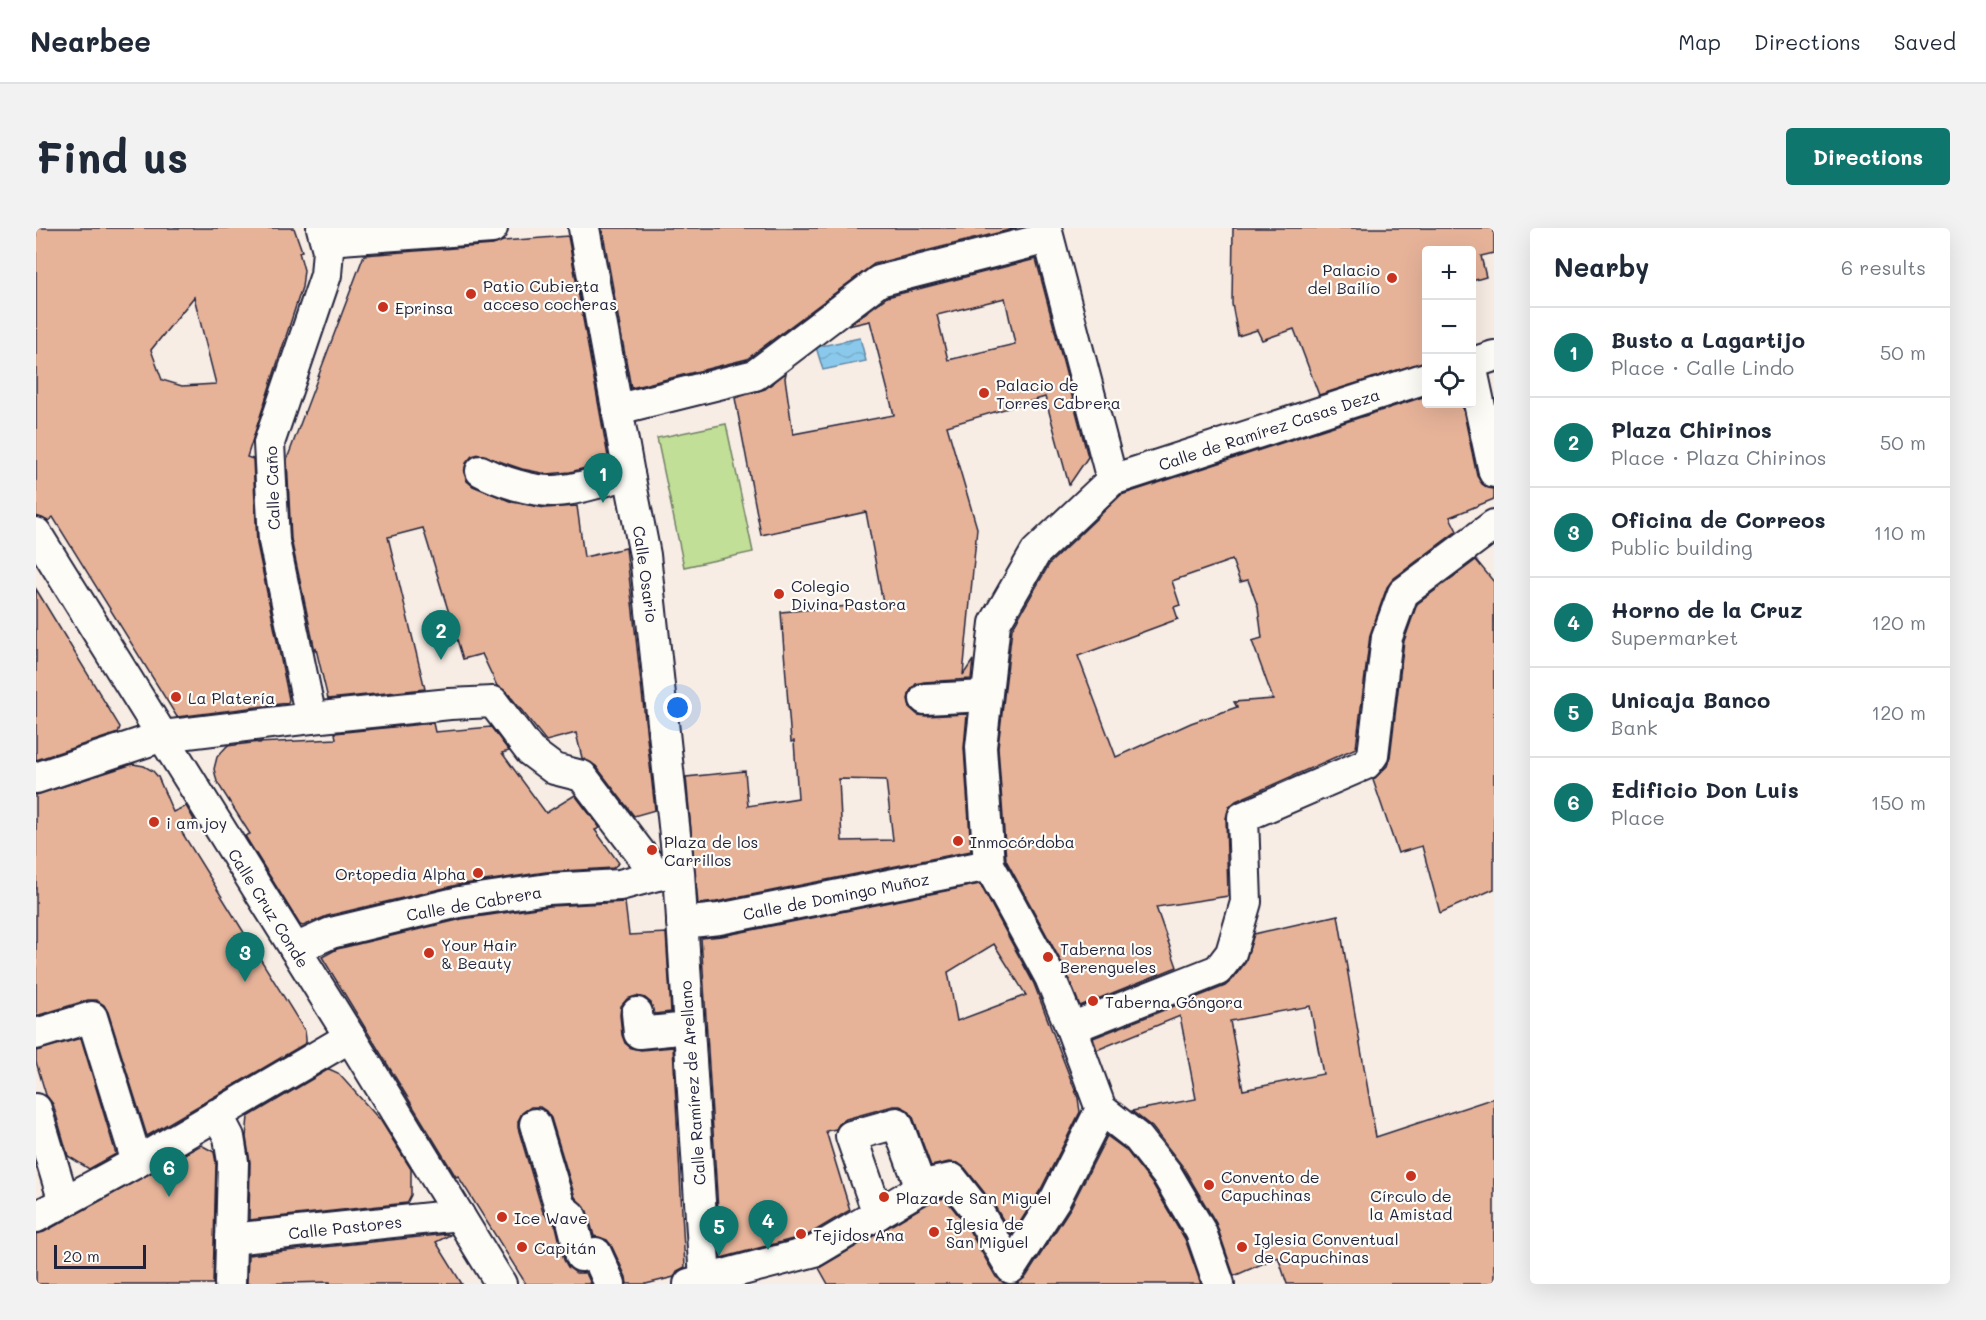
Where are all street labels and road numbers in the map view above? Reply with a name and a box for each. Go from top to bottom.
street label: Calle de Ramírez Casas Deza [1156,383,1382,475]
street label: Calle Caño [260,446,284,530]
street label: Calle Osario [629,524,663,624]
street label: Calle Cruz Conde [224,845,314,971]
street label: Calle de Domingo Muñoz [741,868,931,924]
street label: Calle de Cabrera [405,881,543,925]
street label: Calle Ramírez de Arellano [674,980,710,1186]
street label: Calle Pastores [287,1211,403,1243]

